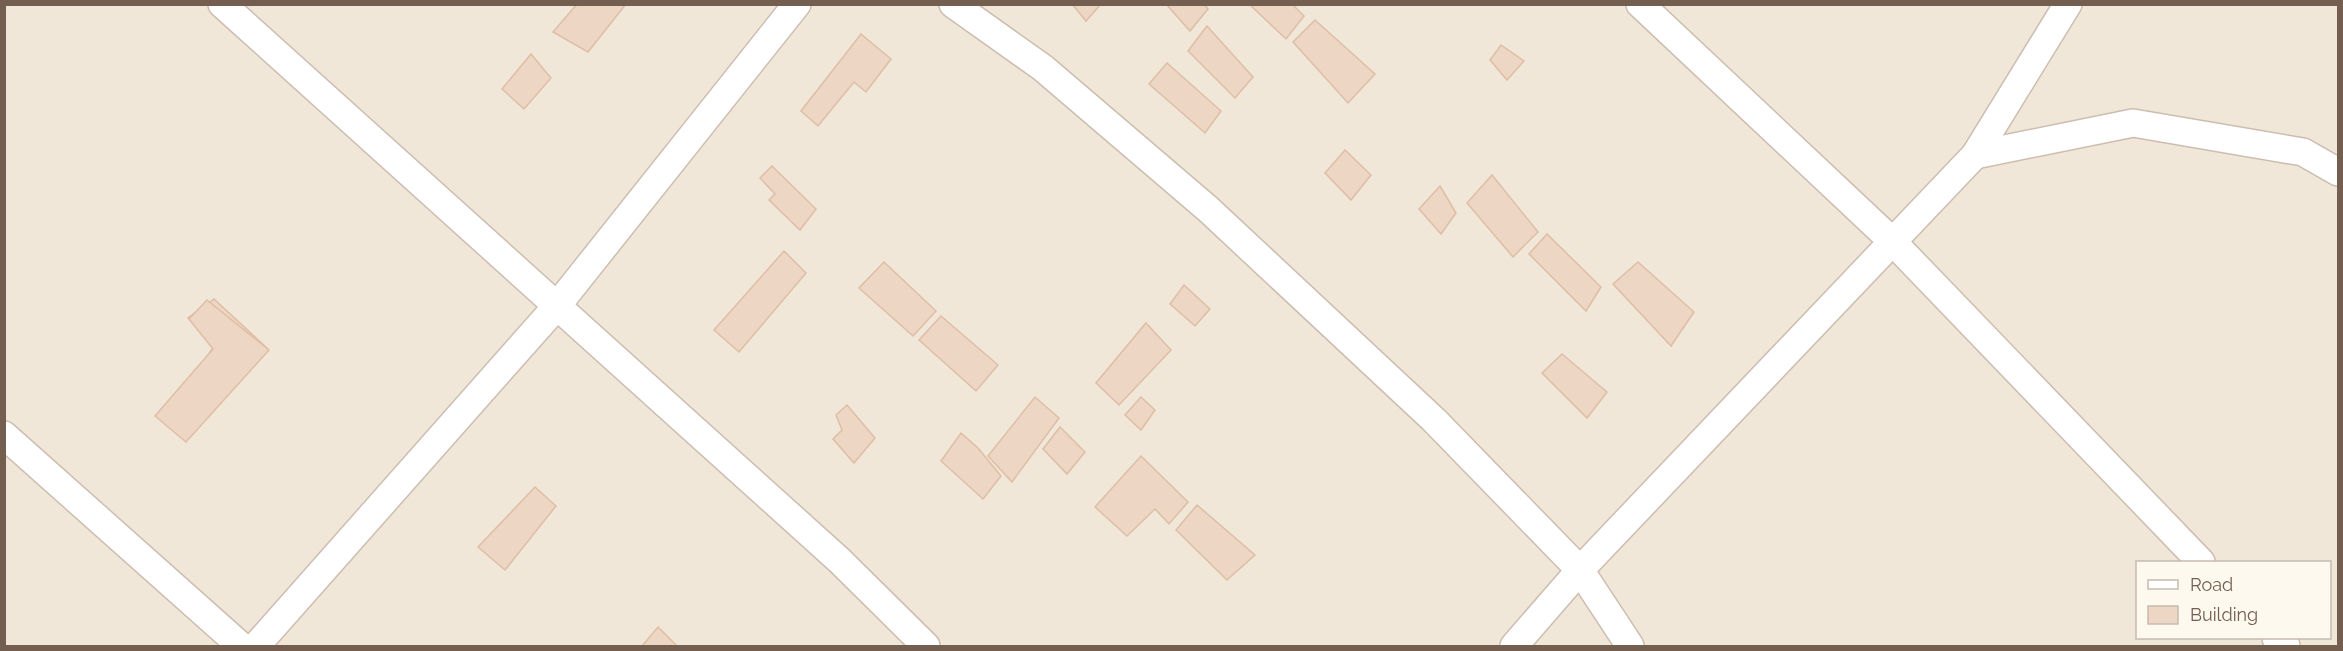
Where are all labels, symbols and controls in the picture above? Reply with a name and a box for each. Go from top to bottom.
legend [2136,561,2331,639]
text: Road [2190,574,2233,595]
text: Building [2190,604,2258,625]

